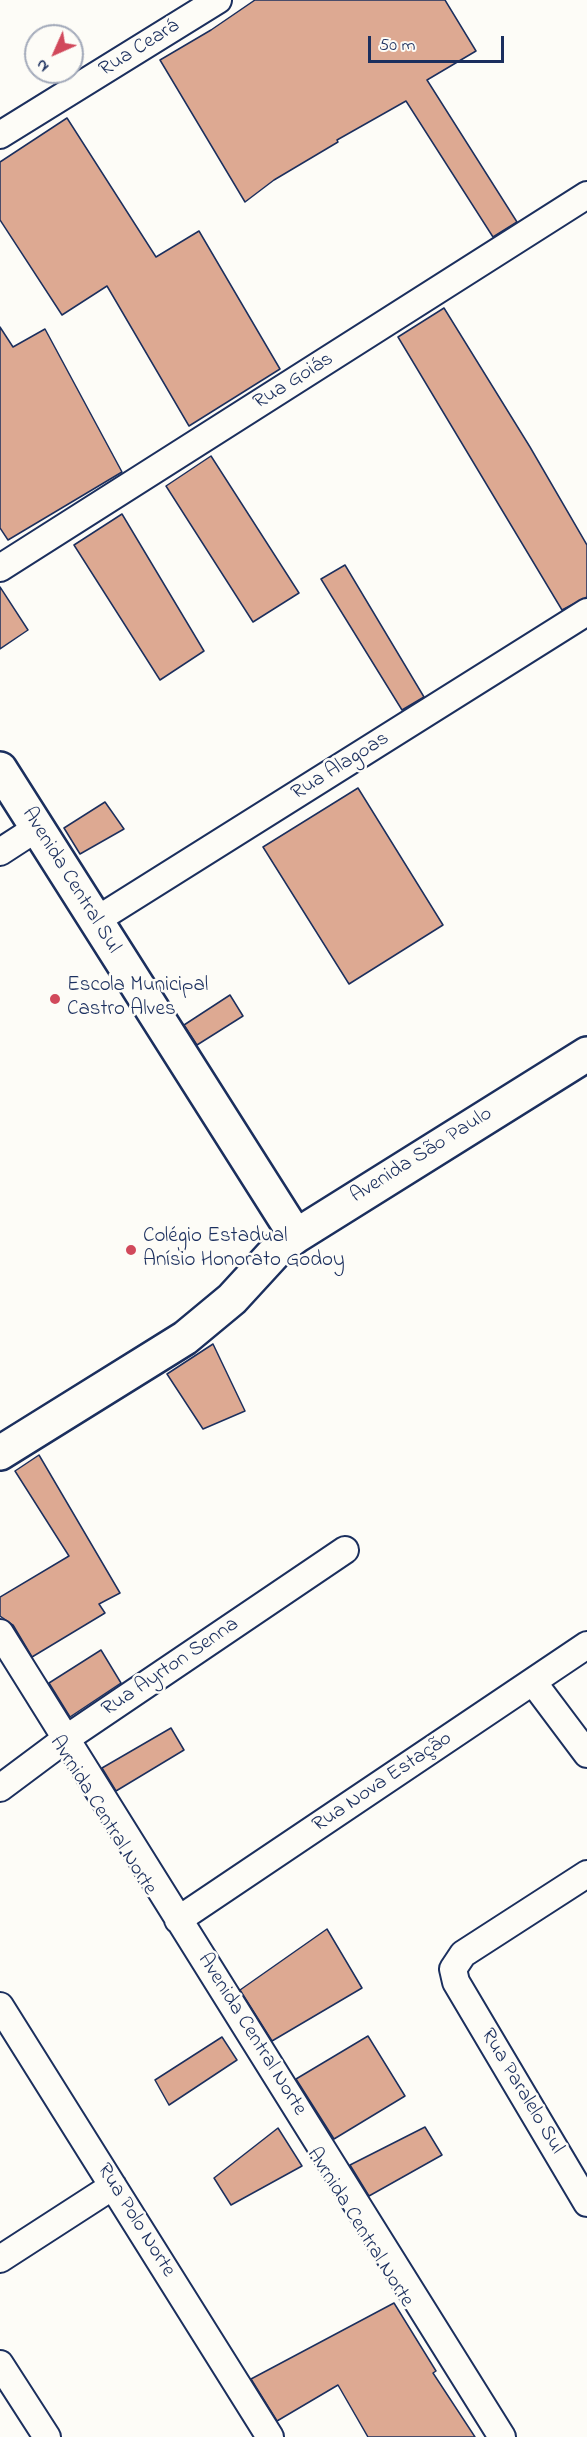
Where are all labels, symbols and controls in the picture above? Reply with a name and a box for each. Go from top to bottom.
street label: Rua Ceará [95,15,185,83]
north arrow [24,24,84,84]
scale bar [371,24,508,62]
text: 50 m [379,33,416,59]
text: N [30,53,55,78]
street label: Rua Goiás [249,348,339,416]
street label: Rua Alagoas [288,727,394,807]
street label: Avenida Central Sul [15,803,125,959]
place label: Escola Municipal Castro Alves [67,974,208,1024]
marker: Escola Municipal Castro Alves [48,992,62,1006]
street label: Avenida São Paulo [346,1102,498,1210]
place label: Colégio Estadual Anísio Honorato Godoy [143,1225,345,1275]
marker: Colégio Estadual Anísio Honorato Godoy [124,1243,138,1257]
street label: Rua Ayrton Senna [98,1613,244,1723]
street label: Rua Nova Estação [309,1727,457,1839]
street label: Avrnida Central Norte [43,1732,161,1900]
street label: Avenida Central Norte [191,1949,311,2121]
street label: Rua Paralelo Sul [474,2025,568,2159]
street label: Avrnida Central Norte [300,2144,418,2312]
street label: Rua Polo Norte [90,2160,180,2282]

